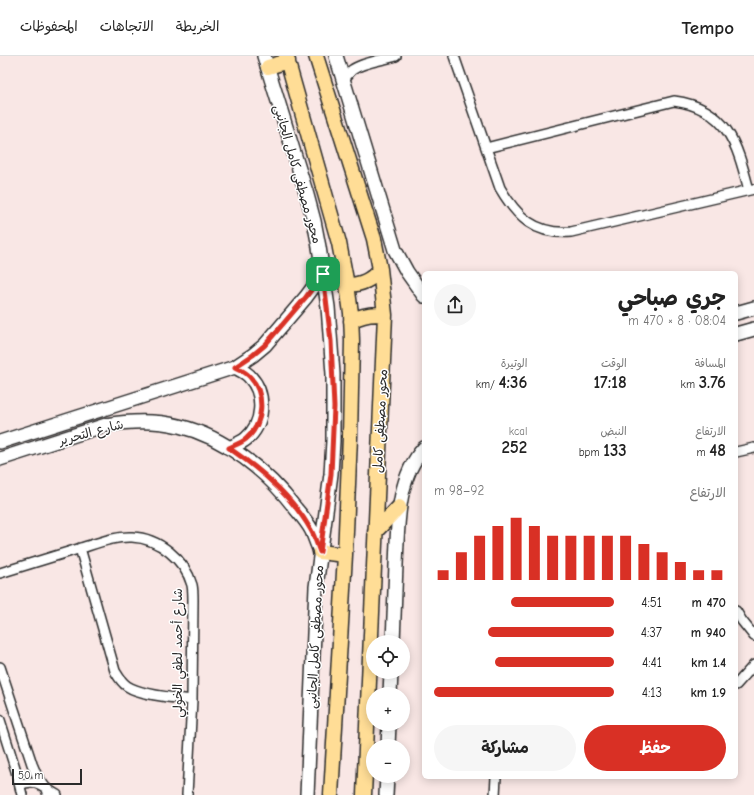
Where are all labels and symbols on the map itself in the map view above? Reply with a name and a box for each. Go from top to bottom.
street label: محور مصطفى كامل الجانبى [269,103,325,246]
pin [306,257,340,291]
street label: محور مصطفى كامل [370,369,392,473]
street label: شارع التحرير [56,416,125,450]
street label: محور مصطفى كامل الجانبى [304,565,328,709]
street label: شارع أحمد لطفي الخولي [170,588,189,718]
scale bar [12,767,82,786]

